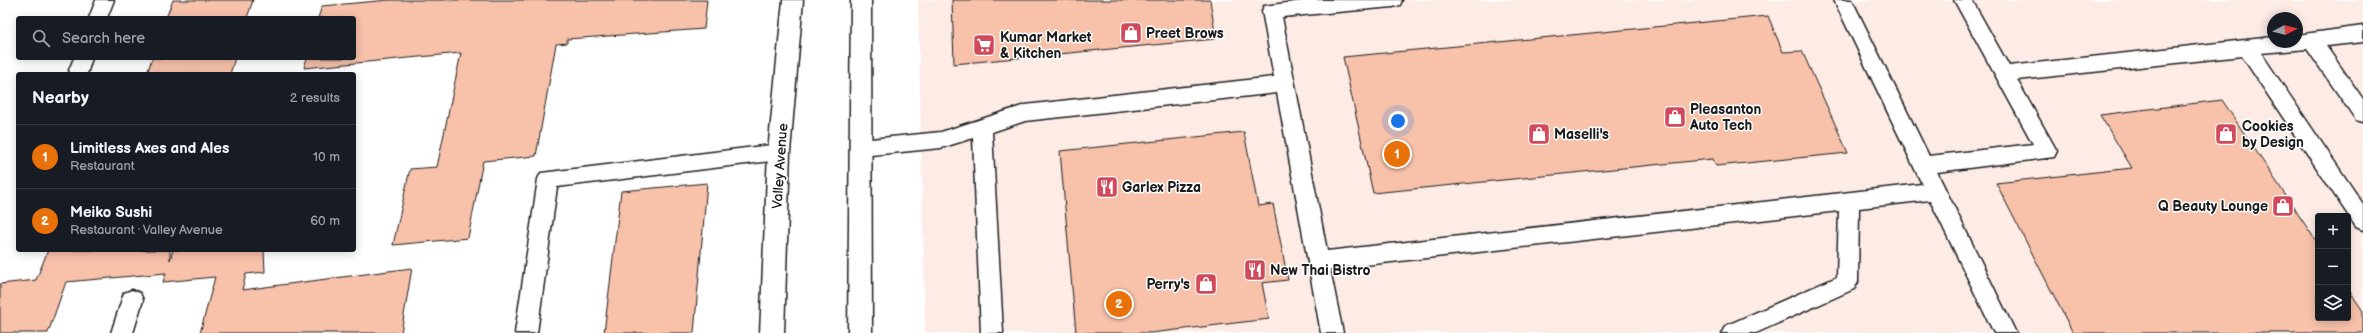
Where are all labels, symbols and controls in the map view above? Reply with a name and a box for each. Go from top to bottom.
north arrow [2267,12,2303,48]
search box [16,16,356,60]
shop icon: Preet Brows [1118,20,1144,46]
place label: Preet Brows [1146,25,1224,42]
icon: search [30,27,52,49]
text: Search here [62,29,145,48]
place label: Kumar Market & Kitchen [1000,29,1092,62]
supermarket icon: Kumar Market & Kitchen [971,32,997,58]
text: Nearby [32,88,89,108]
text: 2 results [290,90,340,106]
place label: Pleasanton Auto Tech [1689,101,1762,134]
shop icon: Pleasanton Auto Tech [1662,104,1688,130]
your location [1388,111,1408,131]
place label: Cookies by Design [2242,118,2304,151]
shop icon: Maselli's [1526,121,1552,147]
shop icon: Cookies by Design [2213,121,2239,147]
street label: Valley Avenue [769,123,791,209]
place label: Maselli's [1554,126,1609,143]
text: Limitless Axes and Ales [70,139,229,158]
pin: 1 [1384,139,1410,169]
text: 1 [42,149,48,165]
text: 10 m [313,149,340,165]
text: Restaurant [70,158,135,174]
restaurant icon: Garlex Pizza [1094,174,1120,200]
place label: Garlex Pizza [1122,179,1201,196]
shop icon: Q Beauty Lounge [2270,193,2296,219]
place label: Q Beauty Lounge [2158,198,2268,215]
text: Meiko Sushi [70,203,152,222]
text: 2 [41,213,49,229]
text: 60 m [310,213,340,229]
map controls [2315,213,2351,321]
button: + [2315,213,2351,249]
text: Restaurant · Valley Avenue [70,222,223,238]
button: − [2315,249,2351,285]
restaurant icon: New Thai Bistro [1242,257,1268,283]
place label: New Thai Bistro [1270,262,1370,279]
shop icon: Perry's [1193,271,1219,297]
place label: Perry's [1146,276,1190,293]
button: layers [2315,285,2351,321]
pin: 2 [1106,289,1132,319]

